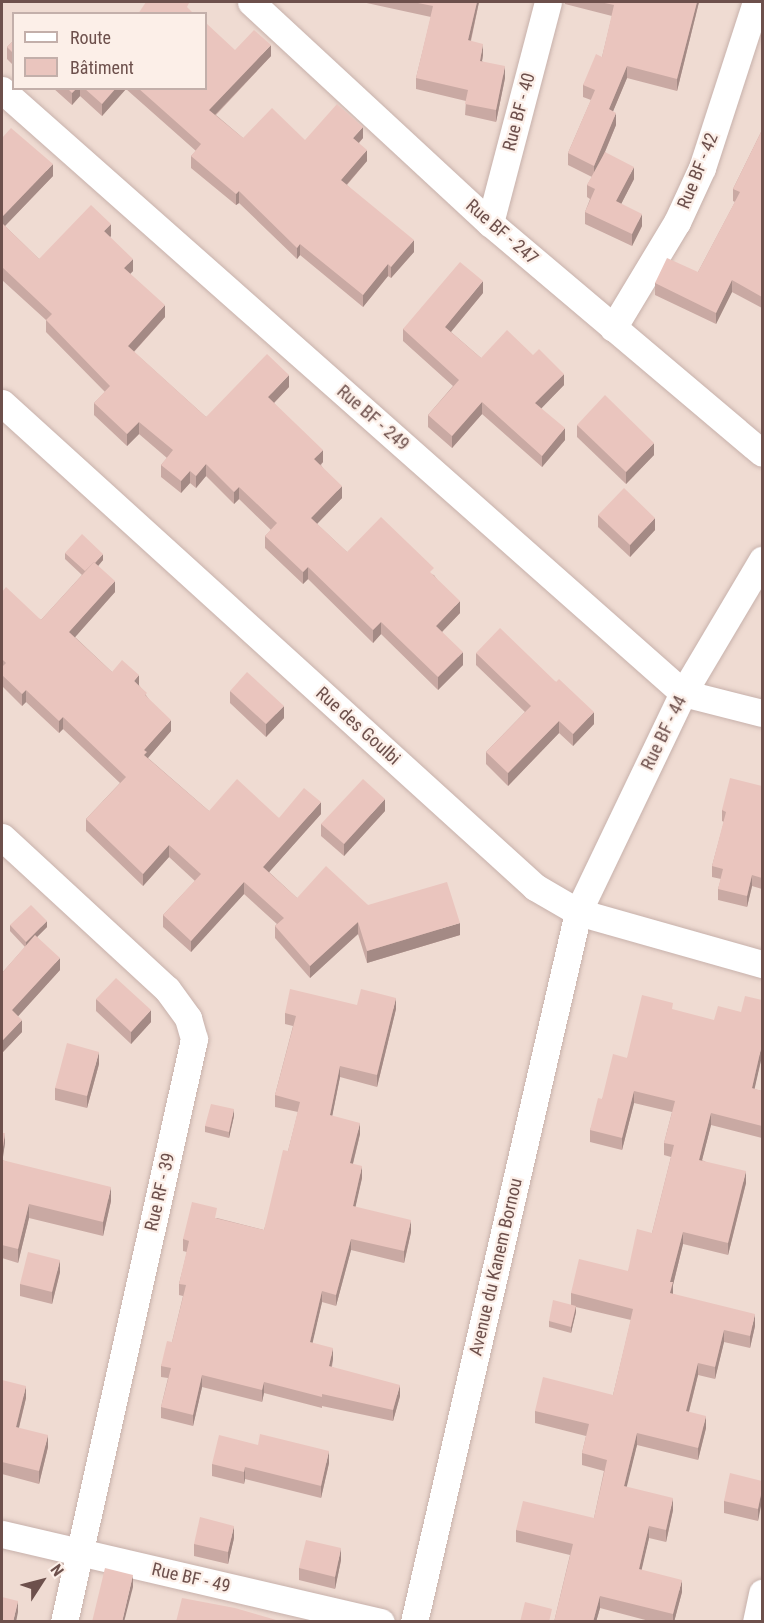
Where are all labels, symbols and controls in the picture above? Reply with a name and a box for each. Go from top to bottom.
legend [12,12,207,90]
text: Route [70,27,111,48]
text: Bâtiment [70,57,134,78]
street label: Rue BF - 40 [498,71,540,153]
street label: Rue BF - 42 [673,130,723,212]
street label: Rue BF - 247 [461,195,543,269]
street label: Rue BF - 249 [332,381,414,455]
street label: Rue des Goulbi [311,682,405,770]
street label: Rue BF - 44 [637,692,691,774]
street label: Rue RF - 39 [141,1151,179,1233]
street label: Avenue du Kanem Bornou [465,1176,527,1358]
north arrow [12,1551,72,1611]
street label: Rue BF - 49 [150,1559,232,1597]
text: N [46,1561,68,1580]

